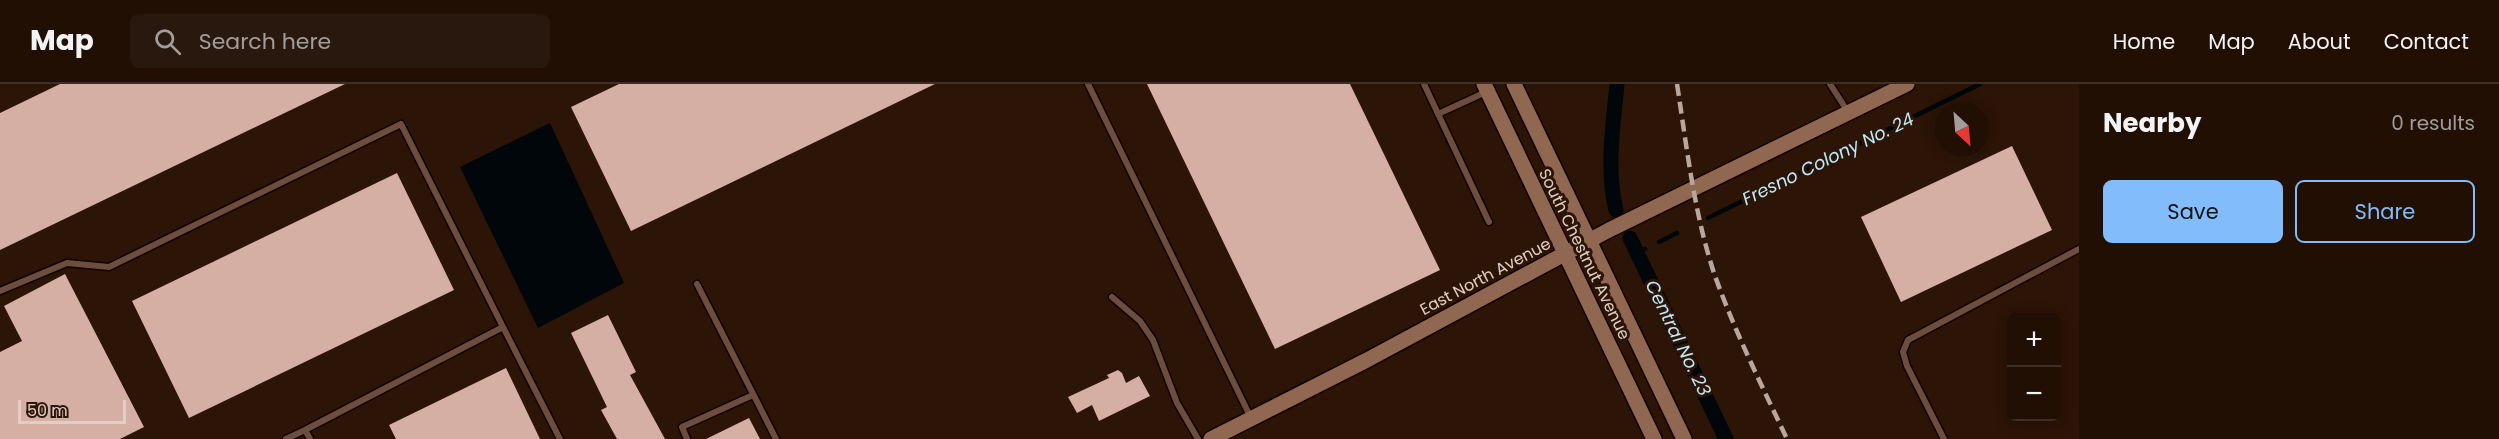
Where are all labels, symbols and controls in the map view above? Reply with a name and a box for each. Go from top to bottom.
search box [130,14,550,68]
text: Map [30,21,94,60]
icon: search [151,25,184,58]
text: Search here [199,26,331,57]
text: Home [2113,27,2175,56]
text: Map [2208,27,2255,56]
text: About [2288,27,2351,56]
text: Contact [2384,27,2469,56]
north arrow [1935,102,1989,156]
text: Nearby [2103,105,2201,141]
water label: Fresno Colony No. 24 [1738,106,1918,211]
text: 0 results [2391,109,2475,137]
street label: South Chestnut Avenue [1533,165,1636,344]
button: Save [2103,180,2283,243]
button: Share [2295,180,2475,243]
street label: East North Avenue [1416,232,1555,321]
water label: Central No. 23 [1640,276,1717,400]
map controls [2007,313,2061,421]
button: + [2007,313,2061,367]
button: − [2007,367,2061,421]
scale bar [18,397,126,424]
text: 50 m [27,399,68,422]

